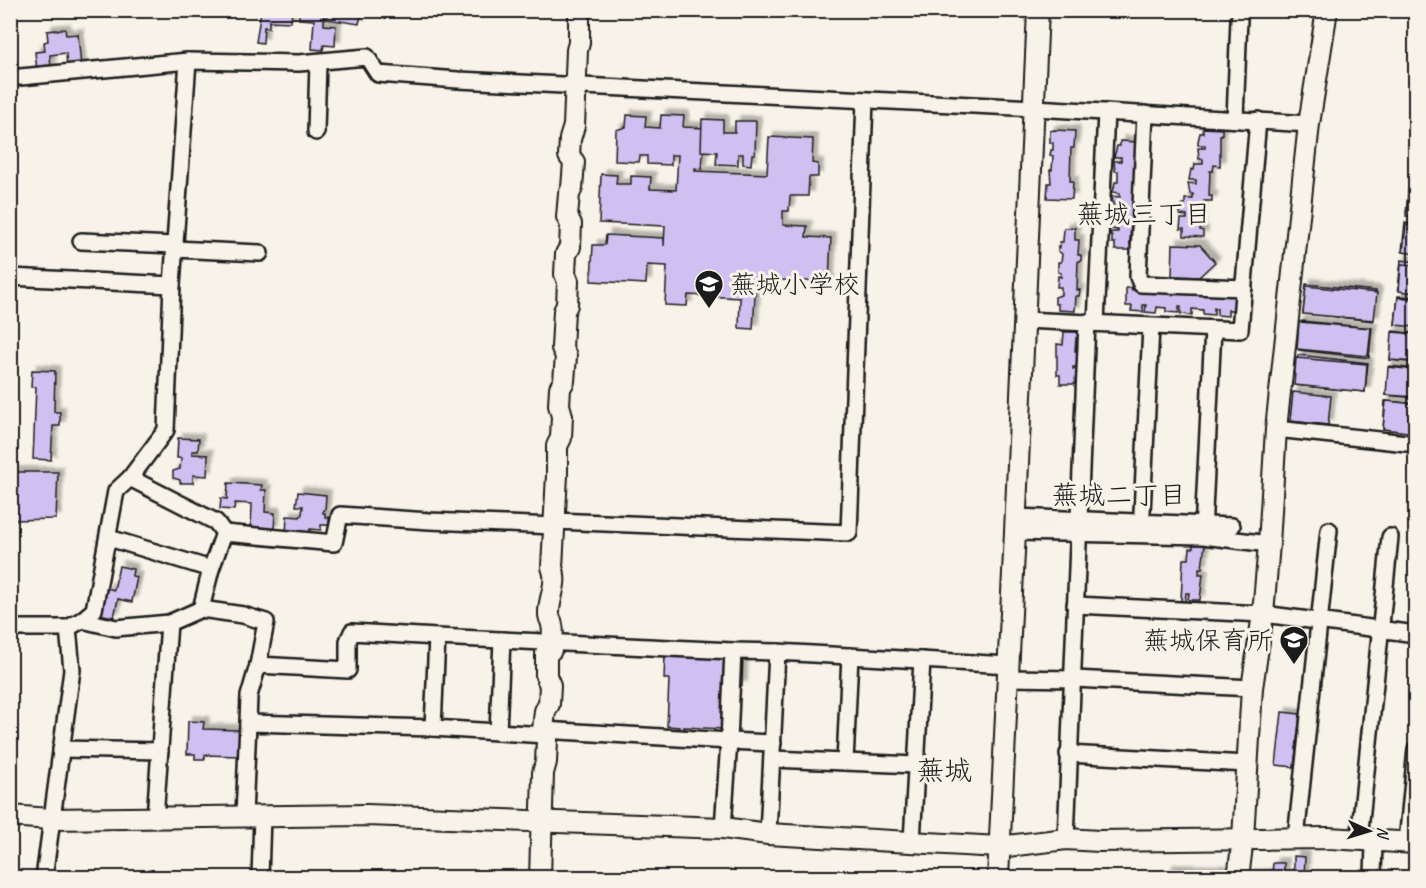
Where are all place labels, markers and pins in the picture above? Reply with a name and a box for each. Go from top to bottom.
school or university icon: 蕪城小学校 [693,268,725,310]
place label: 蕪城小学校 [730,268,860,301]
place label: 蕪城保育所 [1143,624,1273,657]
school or university icon: 蕪城保育所 [1278,624,1310,666]

